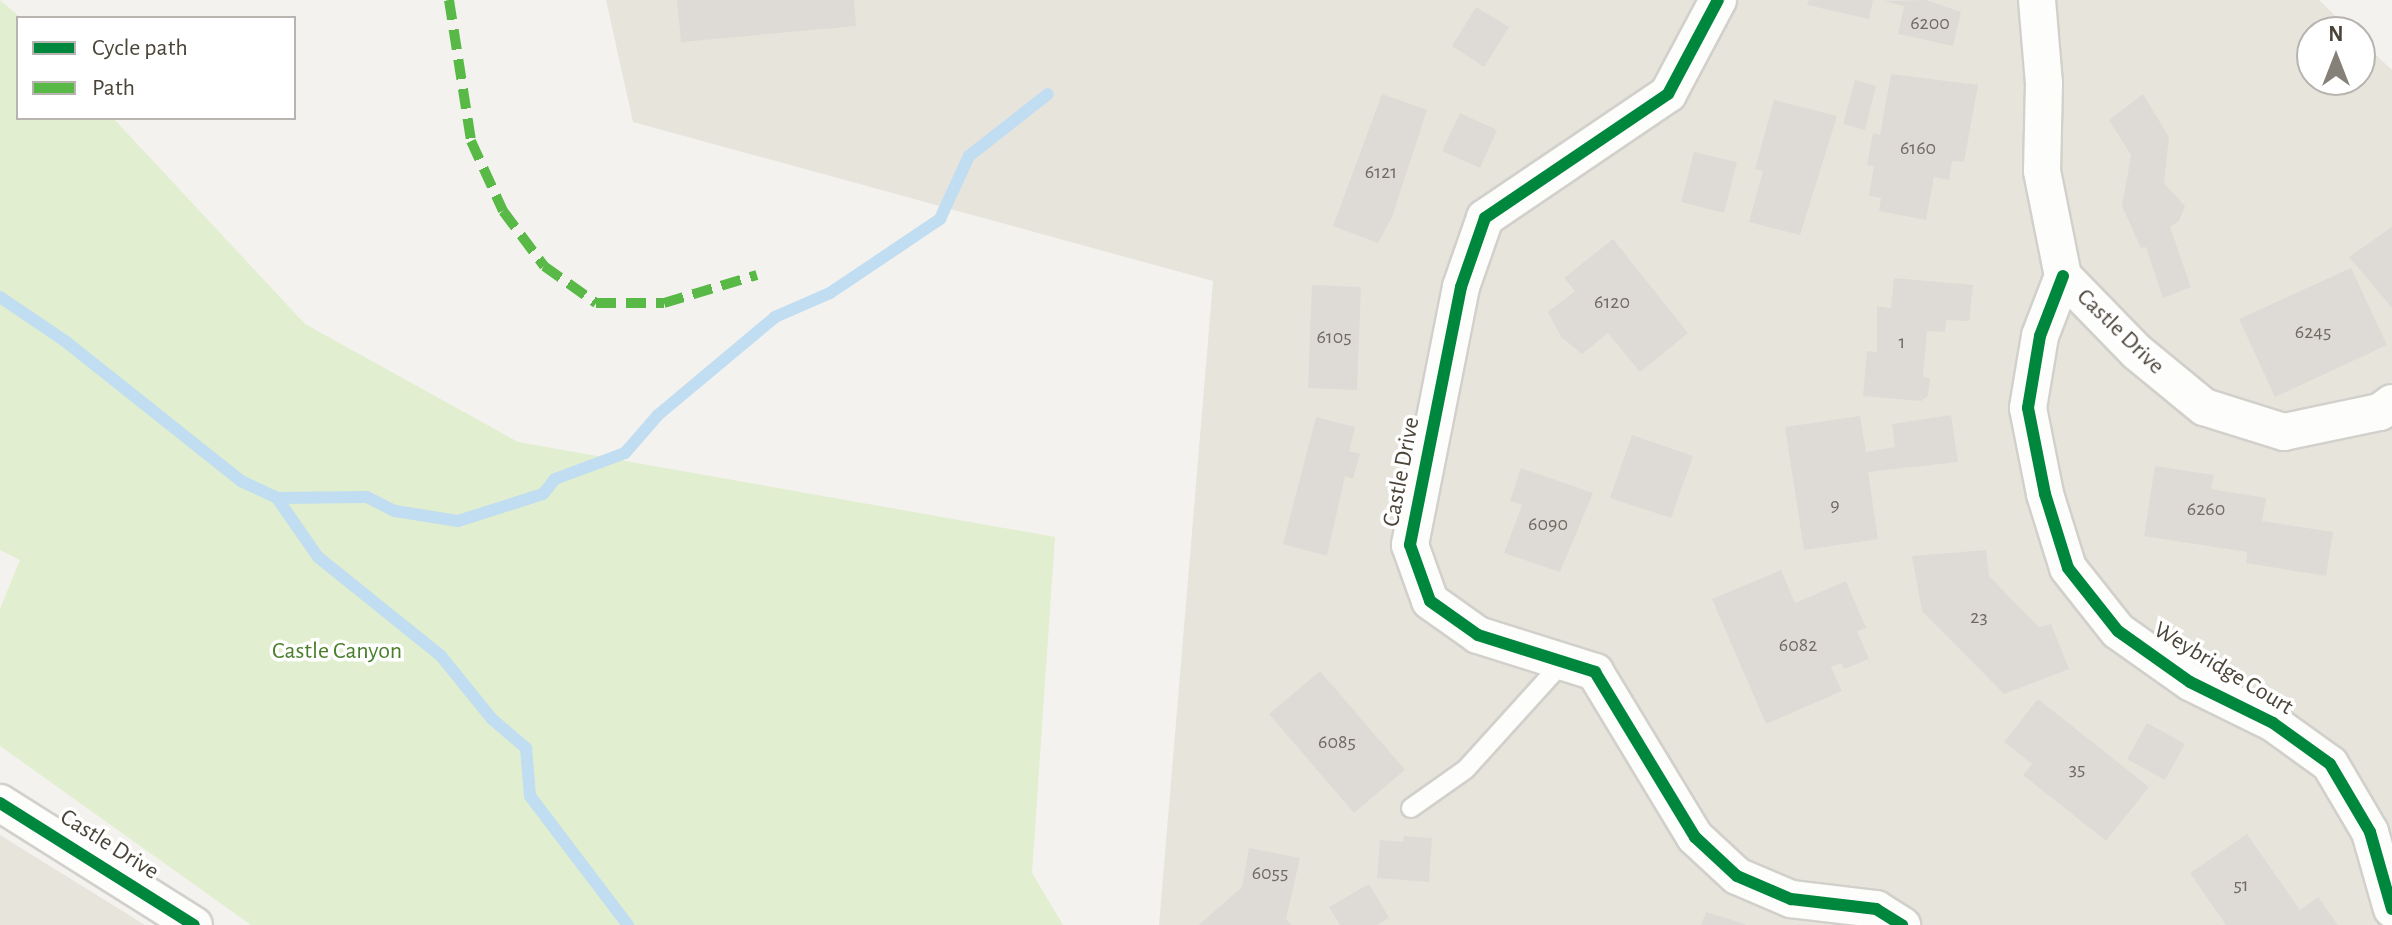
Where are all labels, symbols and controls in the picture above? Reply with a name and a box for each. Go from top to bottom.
house number: 6200 [1910,11,1950,35]
legend [16,16,296,120]
north arrow [2296,16,2376,96]
text: N [2328,23,2344,45]
text: Cycle path [92,36,188,60]
text: Path [92,76,135,100]
house number: 6160 [1900,136,1936,160]
house number: 6121 [1365,160,1397,184]
street label: Castle Drive [2070,283,2170,381]
house number: 6120 [1594,290,1630,314]
house number: 6245 [2295,320,2331,344]
house number: 6105 [1316,325,1352,349]
house number: 1 [1899,330,1905,354]
street label: Castle Drive [1377,415,1427,529]
house number: 9 [1830,493,1840,517]
house number: 6260 [2187,497,2225,521]
house number: 6090 [1528,512,1568,536]
house number: 23 [1970,605,1988,629]
street label: Weybridge Court [2148,616,2298,722]
house number: 6082 [1779,633,1817,657]
park label: Castle Canyon [272,638,402,666]
house number: 6085 [1318,730,1356,754]
house number: 35 [2069,757,2085,781]
street label: Castle Drive [54,803,164,887]
house number: 6055 [1252,861,1288,885]
house number: 51 [2233,873,2249,897]

